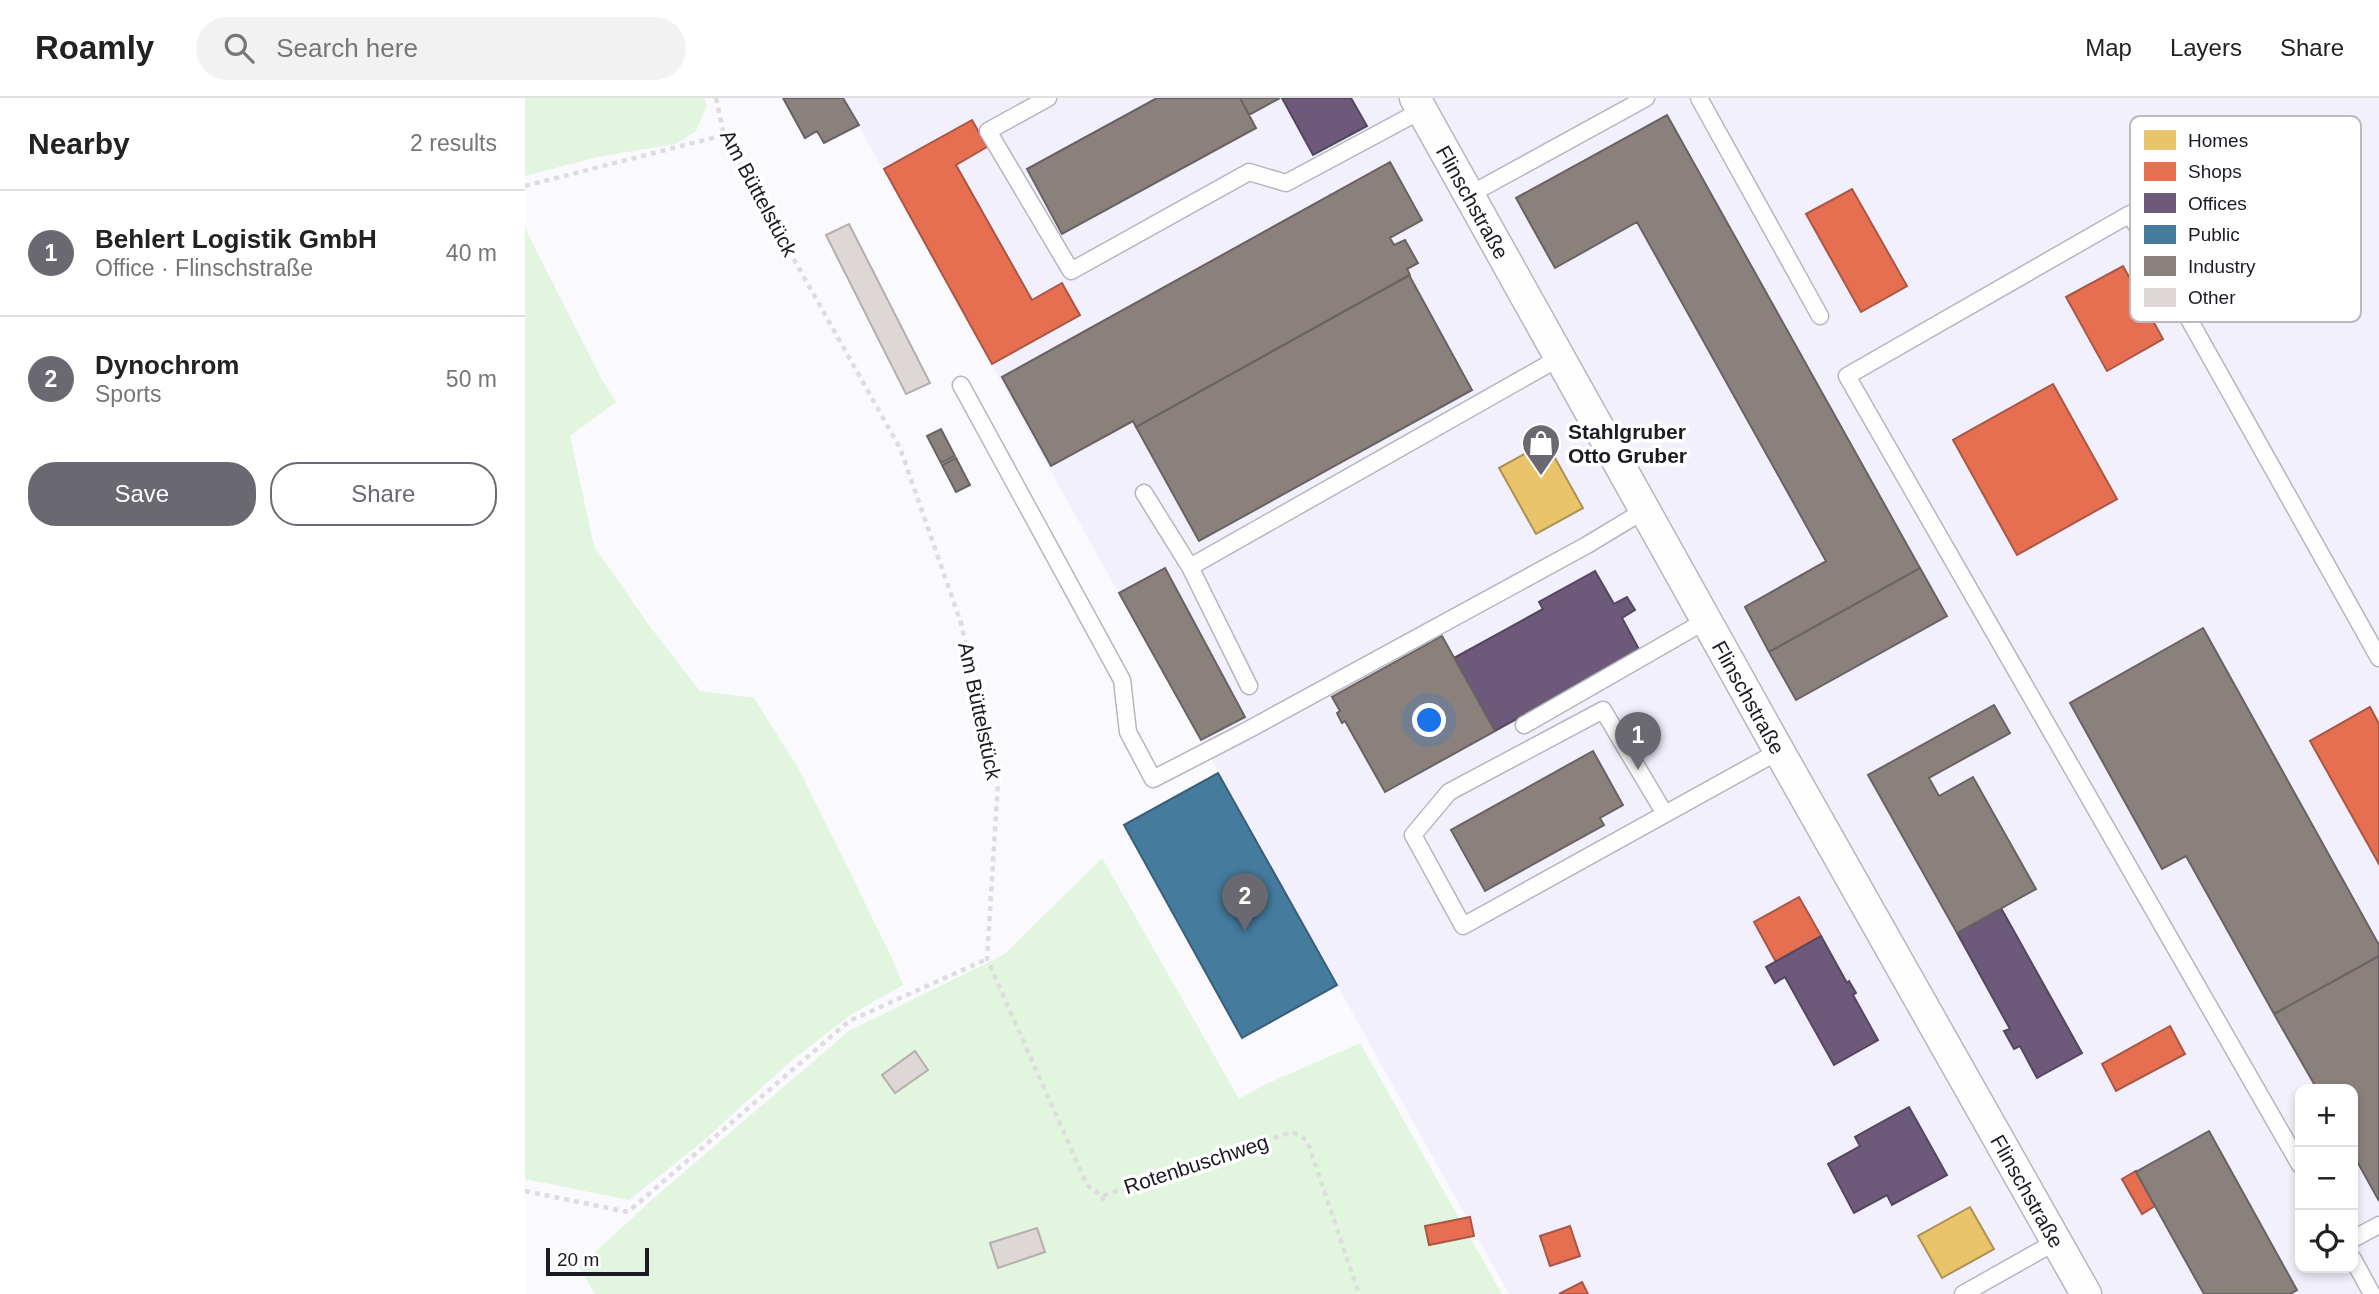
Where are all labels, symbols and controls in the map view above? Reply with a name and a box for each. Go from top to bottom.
search box [196,17,686,80]
text: Roamly [35,29,154,66]
icon: search [220,29,258,67]
text: Search here [276,33,418,63]
text: Map [2085,34,2132,61]
text: Layers [2170,34,2242,61]
text: Share [2280,34,2344,61]
legend [2130,116,2361,322]
street label: Am Büttelstück [716,126,802,261]
text: Nearby [28,127,130,160]
text: 2 results [410,130,497,156]
text: Homes [2188,130,2248,151]
street label: Flinschstraße [1432,141,1514,263]
text: Shops [2188,161,2242,182]
text: Offices [2188,193,2247,214]
text: Behlert Logistik GmbH [95,224,377,254]
text: Public [2188,224,2240,245]
text: 1 [45,240,57,266]
text: 40 m [446,240,497,266]
text: Office · Flinschstraße [95,255,313,281]
text: Industry [2188,256,2256,277]
text: Other [2188,287,2236,308]
text: Dynochrom [95,350,239,380]
text: 2 [45,366,57,392]
text: 50 m [446,366,497,392]
text: Sports [95,381,161,407]
place label: Stahlgruber Otto Gruber [1568,420,1687,467]
shop icon: Stahlgruber Otto Gruber [1520,422,1562,477]
button: Save [28,462,256,526]
button: Share [270,462,497,526]
street label: Flinschstraße [1708,637,1790,758]
street label: Am Büttelstück [954,640,1006,782]
your location [1412,703,1446,737]
pin: 1 [1615,712,1661,770]
pin: 2 [1222,873,1268,931]
map controls [2295,1084,2358,1273]
button: + [2295,1084,2358,1147]
street label: Rotenbuschweg [1121,1130,1271,1198]
street label: Flinschstraße [1987,1130,2069,1251]
button: − [2295,1147,2358,1210]
button: locate [2295,1210,2358,1273]
scale bar [546,1245,649,1277]
text: 20 m [557,1249,599,1270]

